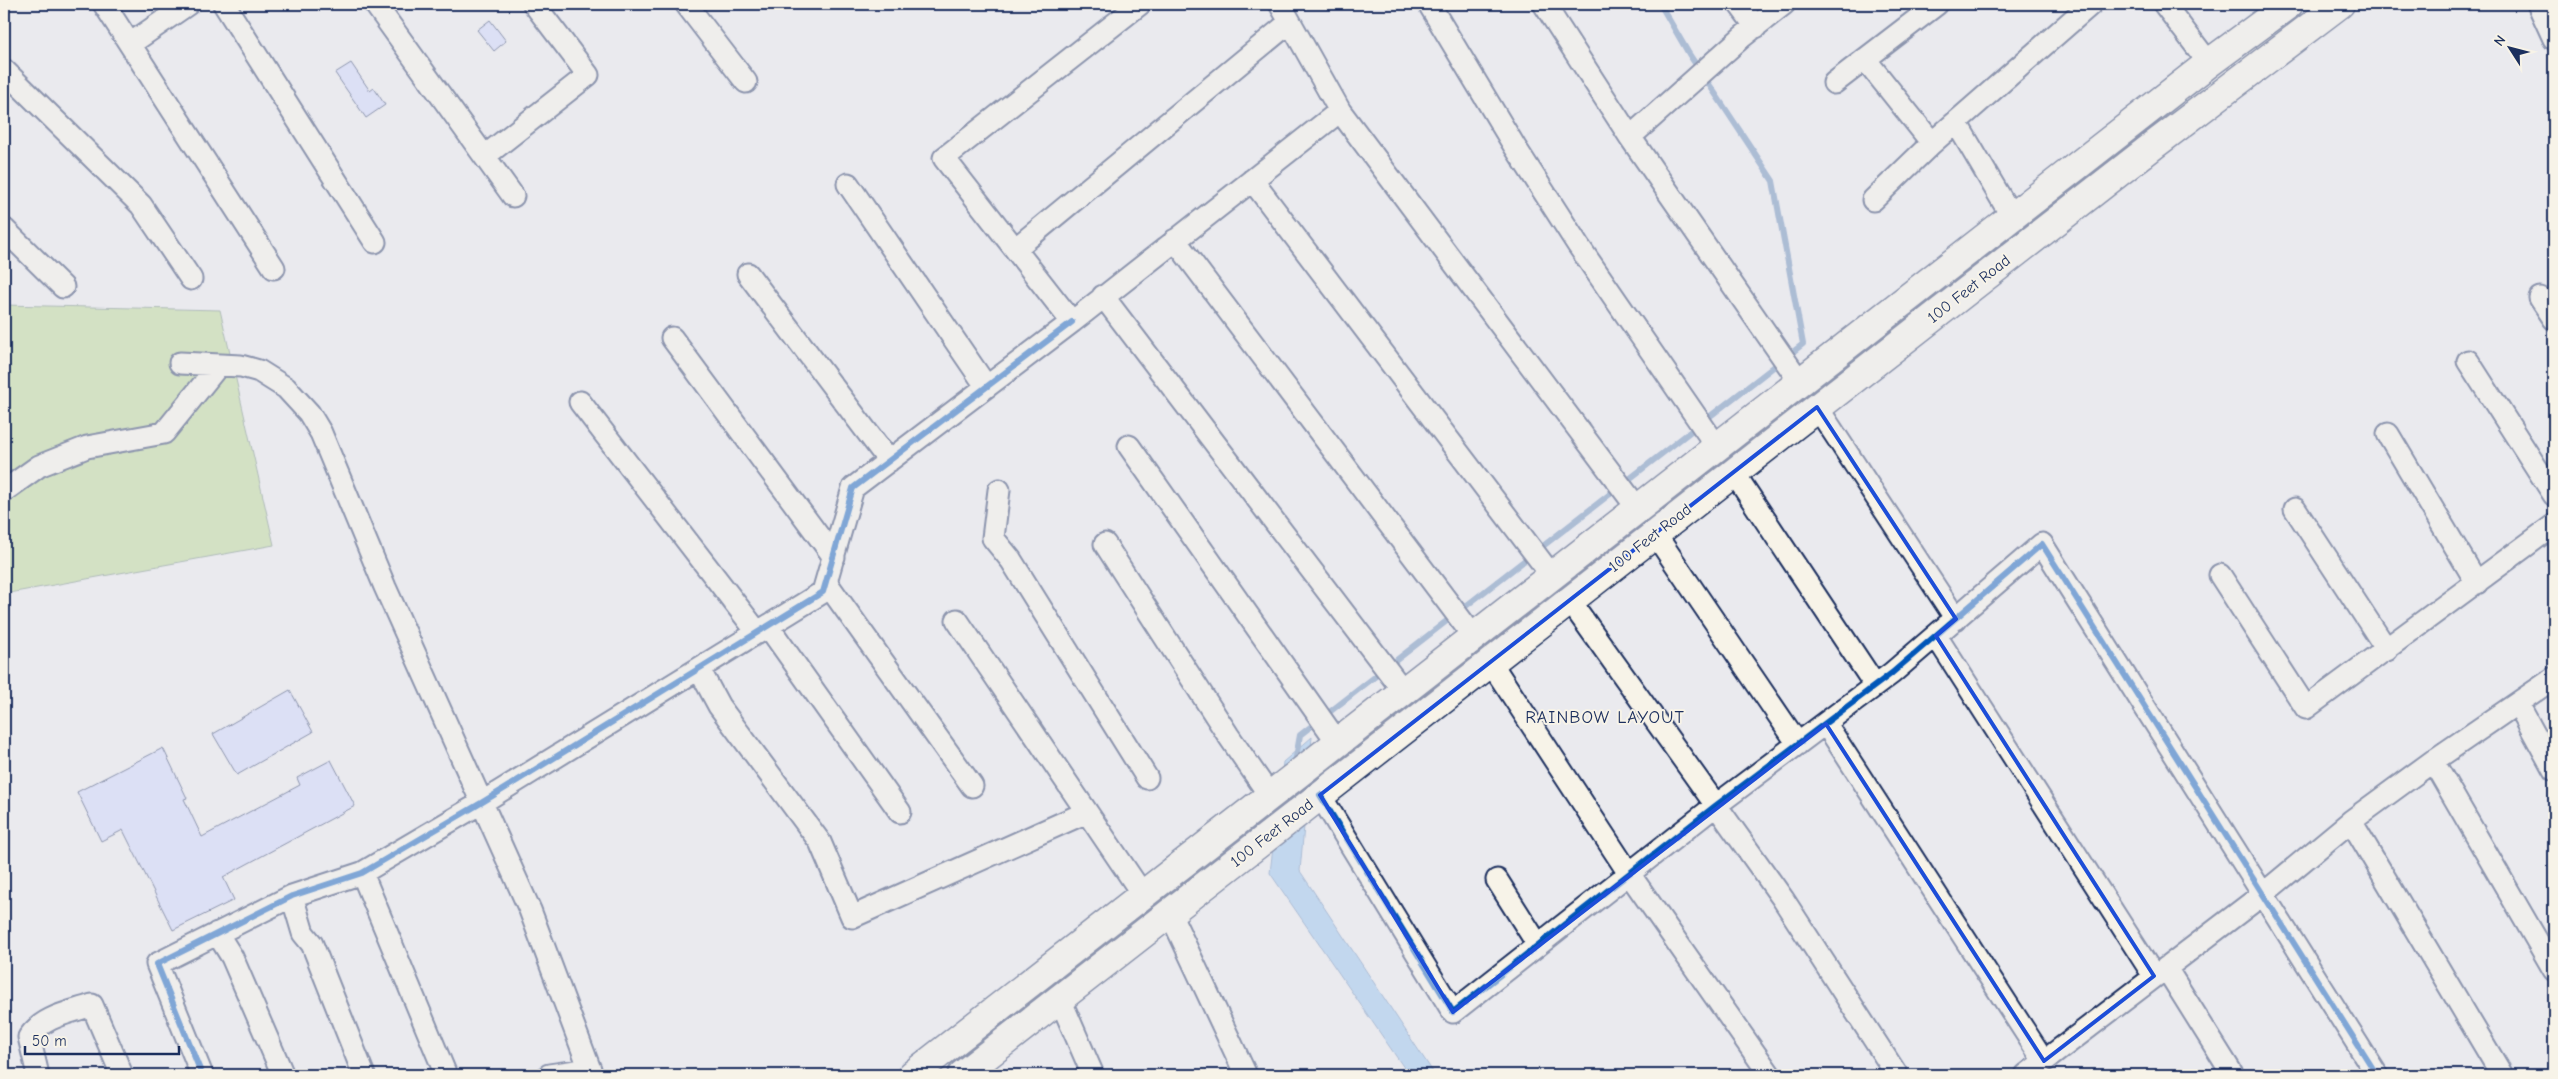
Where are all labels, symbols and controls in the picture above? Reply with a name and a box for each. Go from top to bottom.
north arrow [2486,22,2536,72]
text: N [2490,32,2509,49]
street label: 100 Feet Road [1924,251,2014,327]
street label: 100 Feet Road [1605,500,1695,576]
district label: RAINBOW LAYOUT [1525,707,1685,728]
street label: 100 Feet Road [1227,795,1317,871]
scale bar [25,1024,179,1056]
text: 50 m [32,1032,67,1050]

